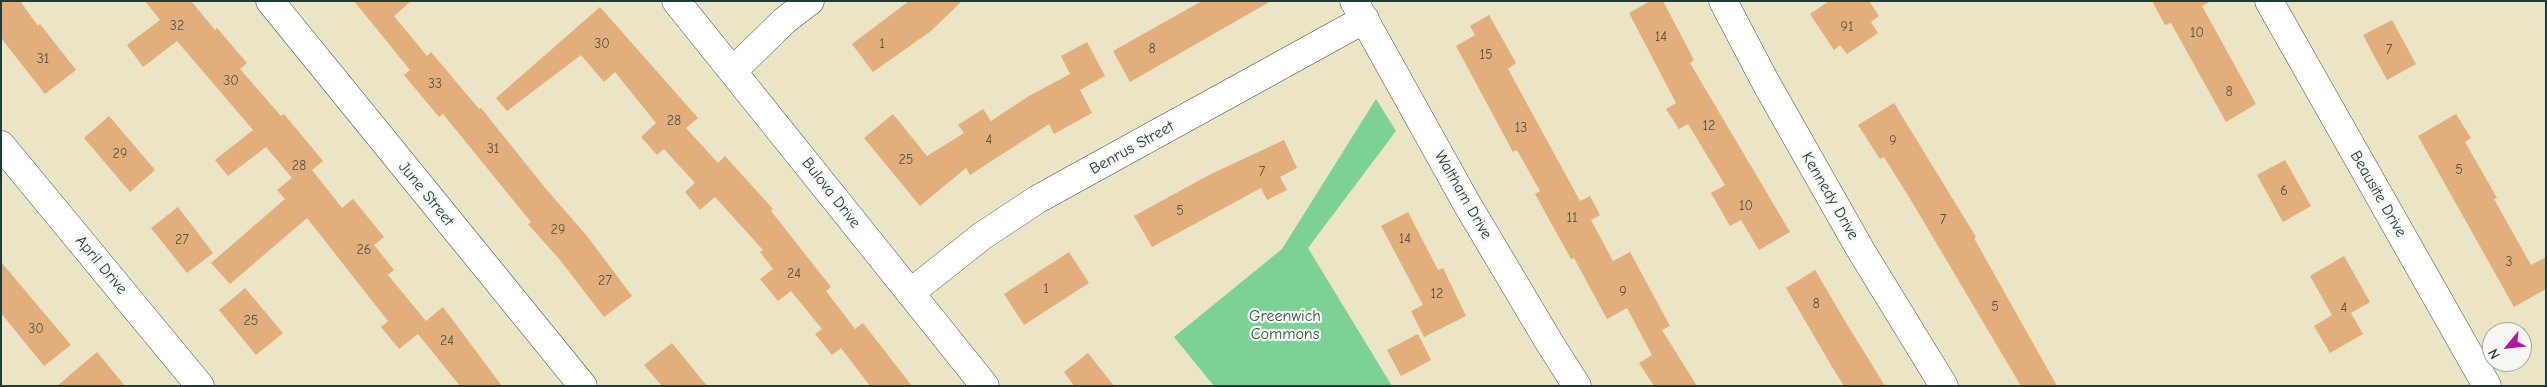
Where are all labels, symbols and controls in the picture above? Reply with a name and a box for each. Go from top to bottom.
house number: 32 [170,18,184,34]
house number: 91 [1841,19,1853,35]
house number: 10 [2190,25,2204,41]
house number: 14 [1655,29,1667,45]
house number: 30 [594,36,610,52]
house number: 1 [879,36,885,52]
house number: 8 [1148,41,1156,57]
house number: 7 [2386,42,2392,58]
house number: 15 [1479,47,1493,63]
house number: 31 [37,51,49,67]
house number: 30 [223,73,239,89]
house number: 33 [428,76,442,92]
house number: 8 [2225,84,2233,100]
house number: 28 [667,113,681,129]
street label: Benrus Street [1087,117,1177,179]
house number: 12 [1703,118,1715,134]
house number: 13 [1515,120,1527,136]
house number: 4 [986,132,992,148]
house number: 9 [1889,133,1897,149]
house number: 31 [487,141,499,157]
house number: 29 [113,146,127,162]
street label: Waltham Drive [1430,147,1496,243]
street label: Beausite Drive [2346,147,2410,241]
street label: Kennedy Drive [1797,149,1863,243]
house number: 25 [899,152,913,168]
street label: Bulova Drive [797,154,865,232]
house number: 28 [292,158,306,174]
street label: June Street [394,158,458,230]
house number: 5 [2455,162,2463,178]
house number: 7 [1259,164,1265,180]
house number: 6 [2280,183,2288,199]
house number: 10 [1739,198,1753,214]
house number: 5 [1176,203,1184,219]
house number: 11 [1566,210,1578,226]
house number: 7 [1940,212,1946,228]
house number: 29 [551,222,565,238]
house number: 14 [1399,231,1411,247]
street label: April Drive [71,232,131,298]
house number: 27 [175,232,189,248]
house number: 26 [357,242,371,258]
house number: 3 [2505,254,2513,270]
house number: 24 [787,266,801,282]
house number: 27 [598,273,612,289]
house number: 1 [1043,281,1049,297]
house number: 9 [1619,284,1627,300]
house number: 12 [1431,286,1443,302]
house number: 8 [1812,296,1820,312]
house number: 5 [1991,299,1999,315]
house number: 4 [2341,300,2347,316]
park label: Greenwich Commons [1249,306,1321,344]
house number: 25 [244,313,258,329]
house number: 30 [28,321,44,337]
north arrow [2482,322,2532,372]
house number: 24 [440,333,454,349]
text: N [2485,346,2504,362]

